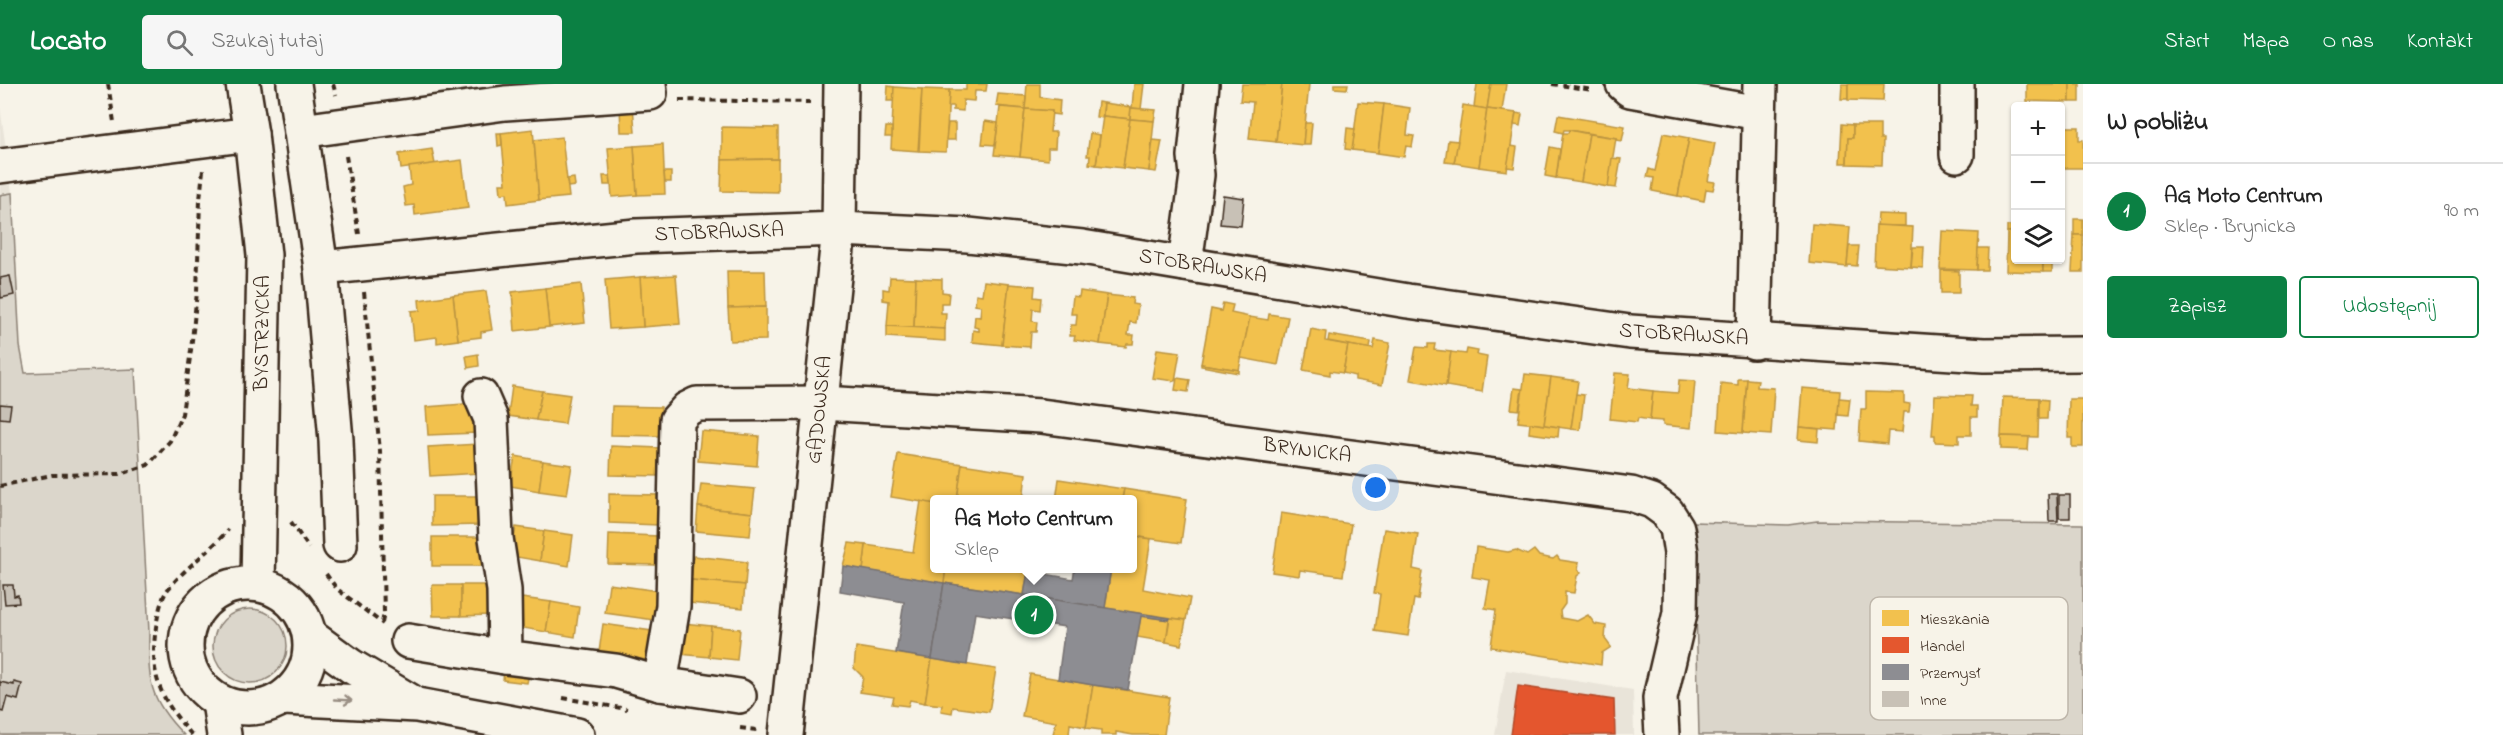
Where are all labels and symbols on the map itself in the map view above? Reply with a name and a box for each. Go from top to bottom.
street label: STOBRAWSKA [654,216,785,250]
street label: STOBRAWSKA [1137,242,1269,292]
street label: BYSTRZYCKA [247,275,279,392]
street label: STOBRAWSKA [1617,316,1749,355]
street label: GĄDOWSKA [800,354,841,465]
street label: BRYNICKA [1260,430,1353,472]
your location [1361,473,1390,502]
pin: 1 [1014,592,1054,638]
legend [1870,597,2068,720]
text: Mieszkania [1920,608,1990,632]
text: Handel [1920,635,1965,659]
text: Przemysł [1920,662,1981,686]
text: Inne [1920,689,1948,713]
one-way arrow [332,695,352,706]

